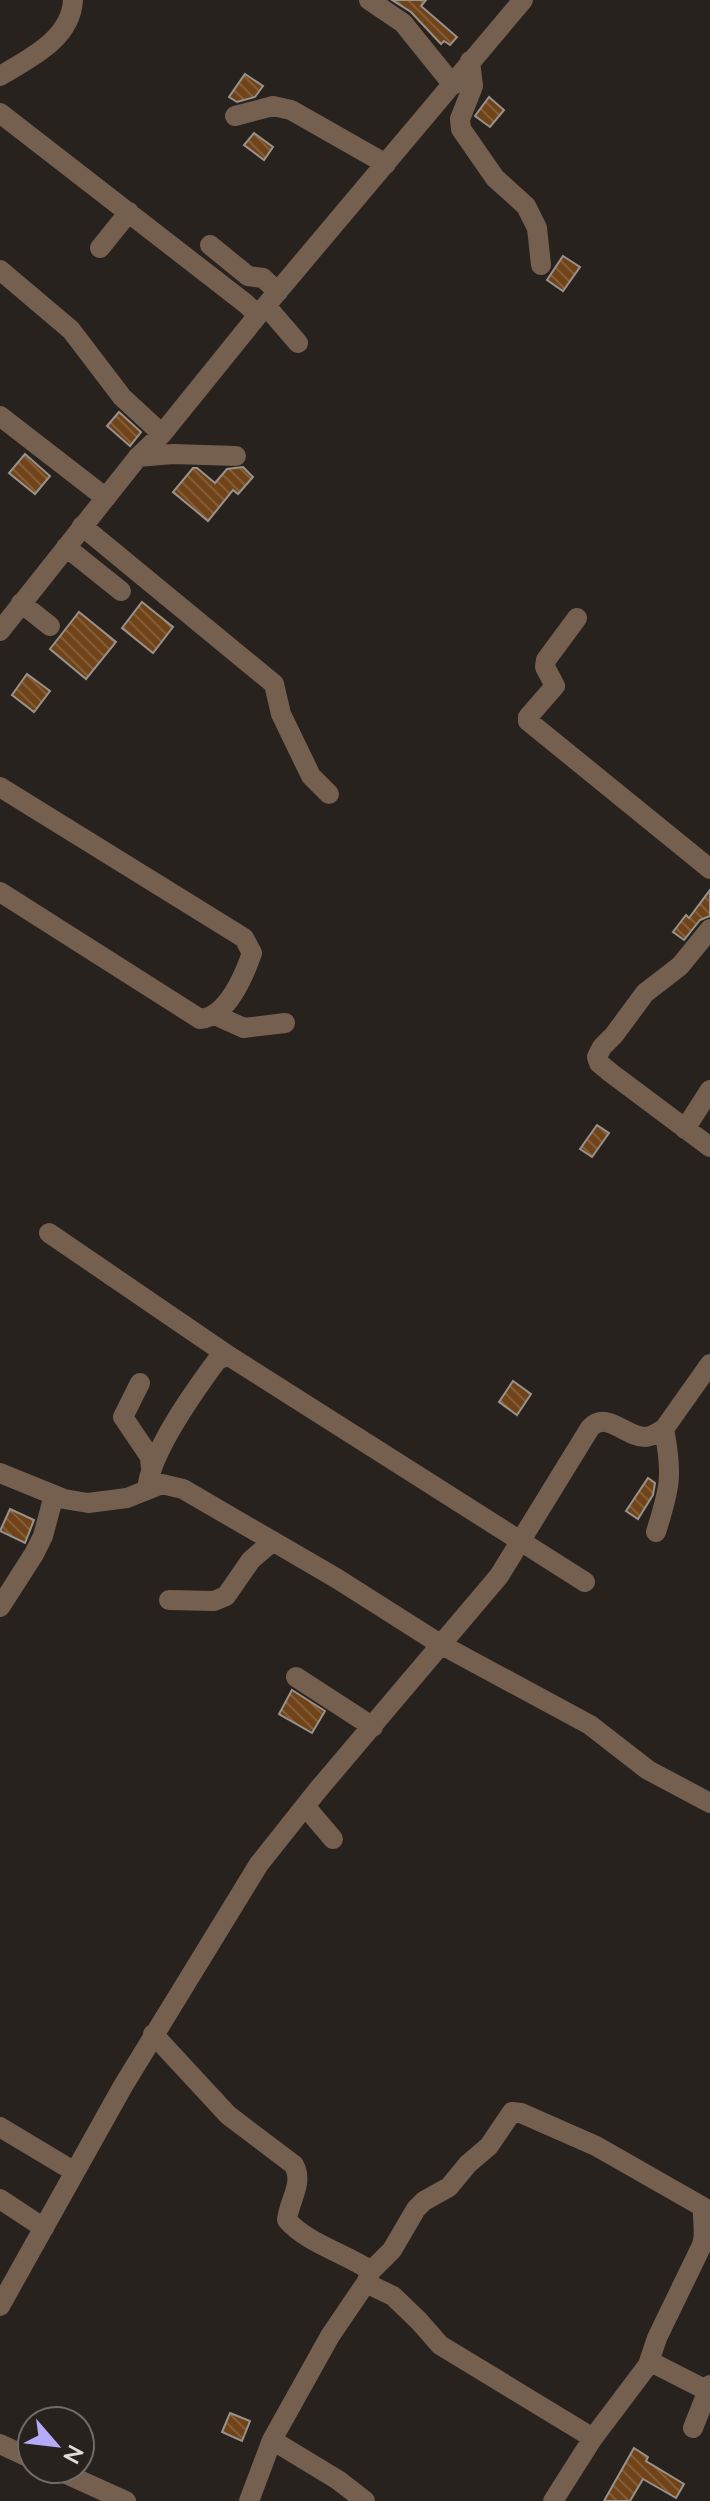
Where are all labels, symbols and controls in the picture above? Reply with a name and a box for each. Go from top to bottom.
north arrow [16,2405,96,2485]
text: N [58,2441,90,2468]

